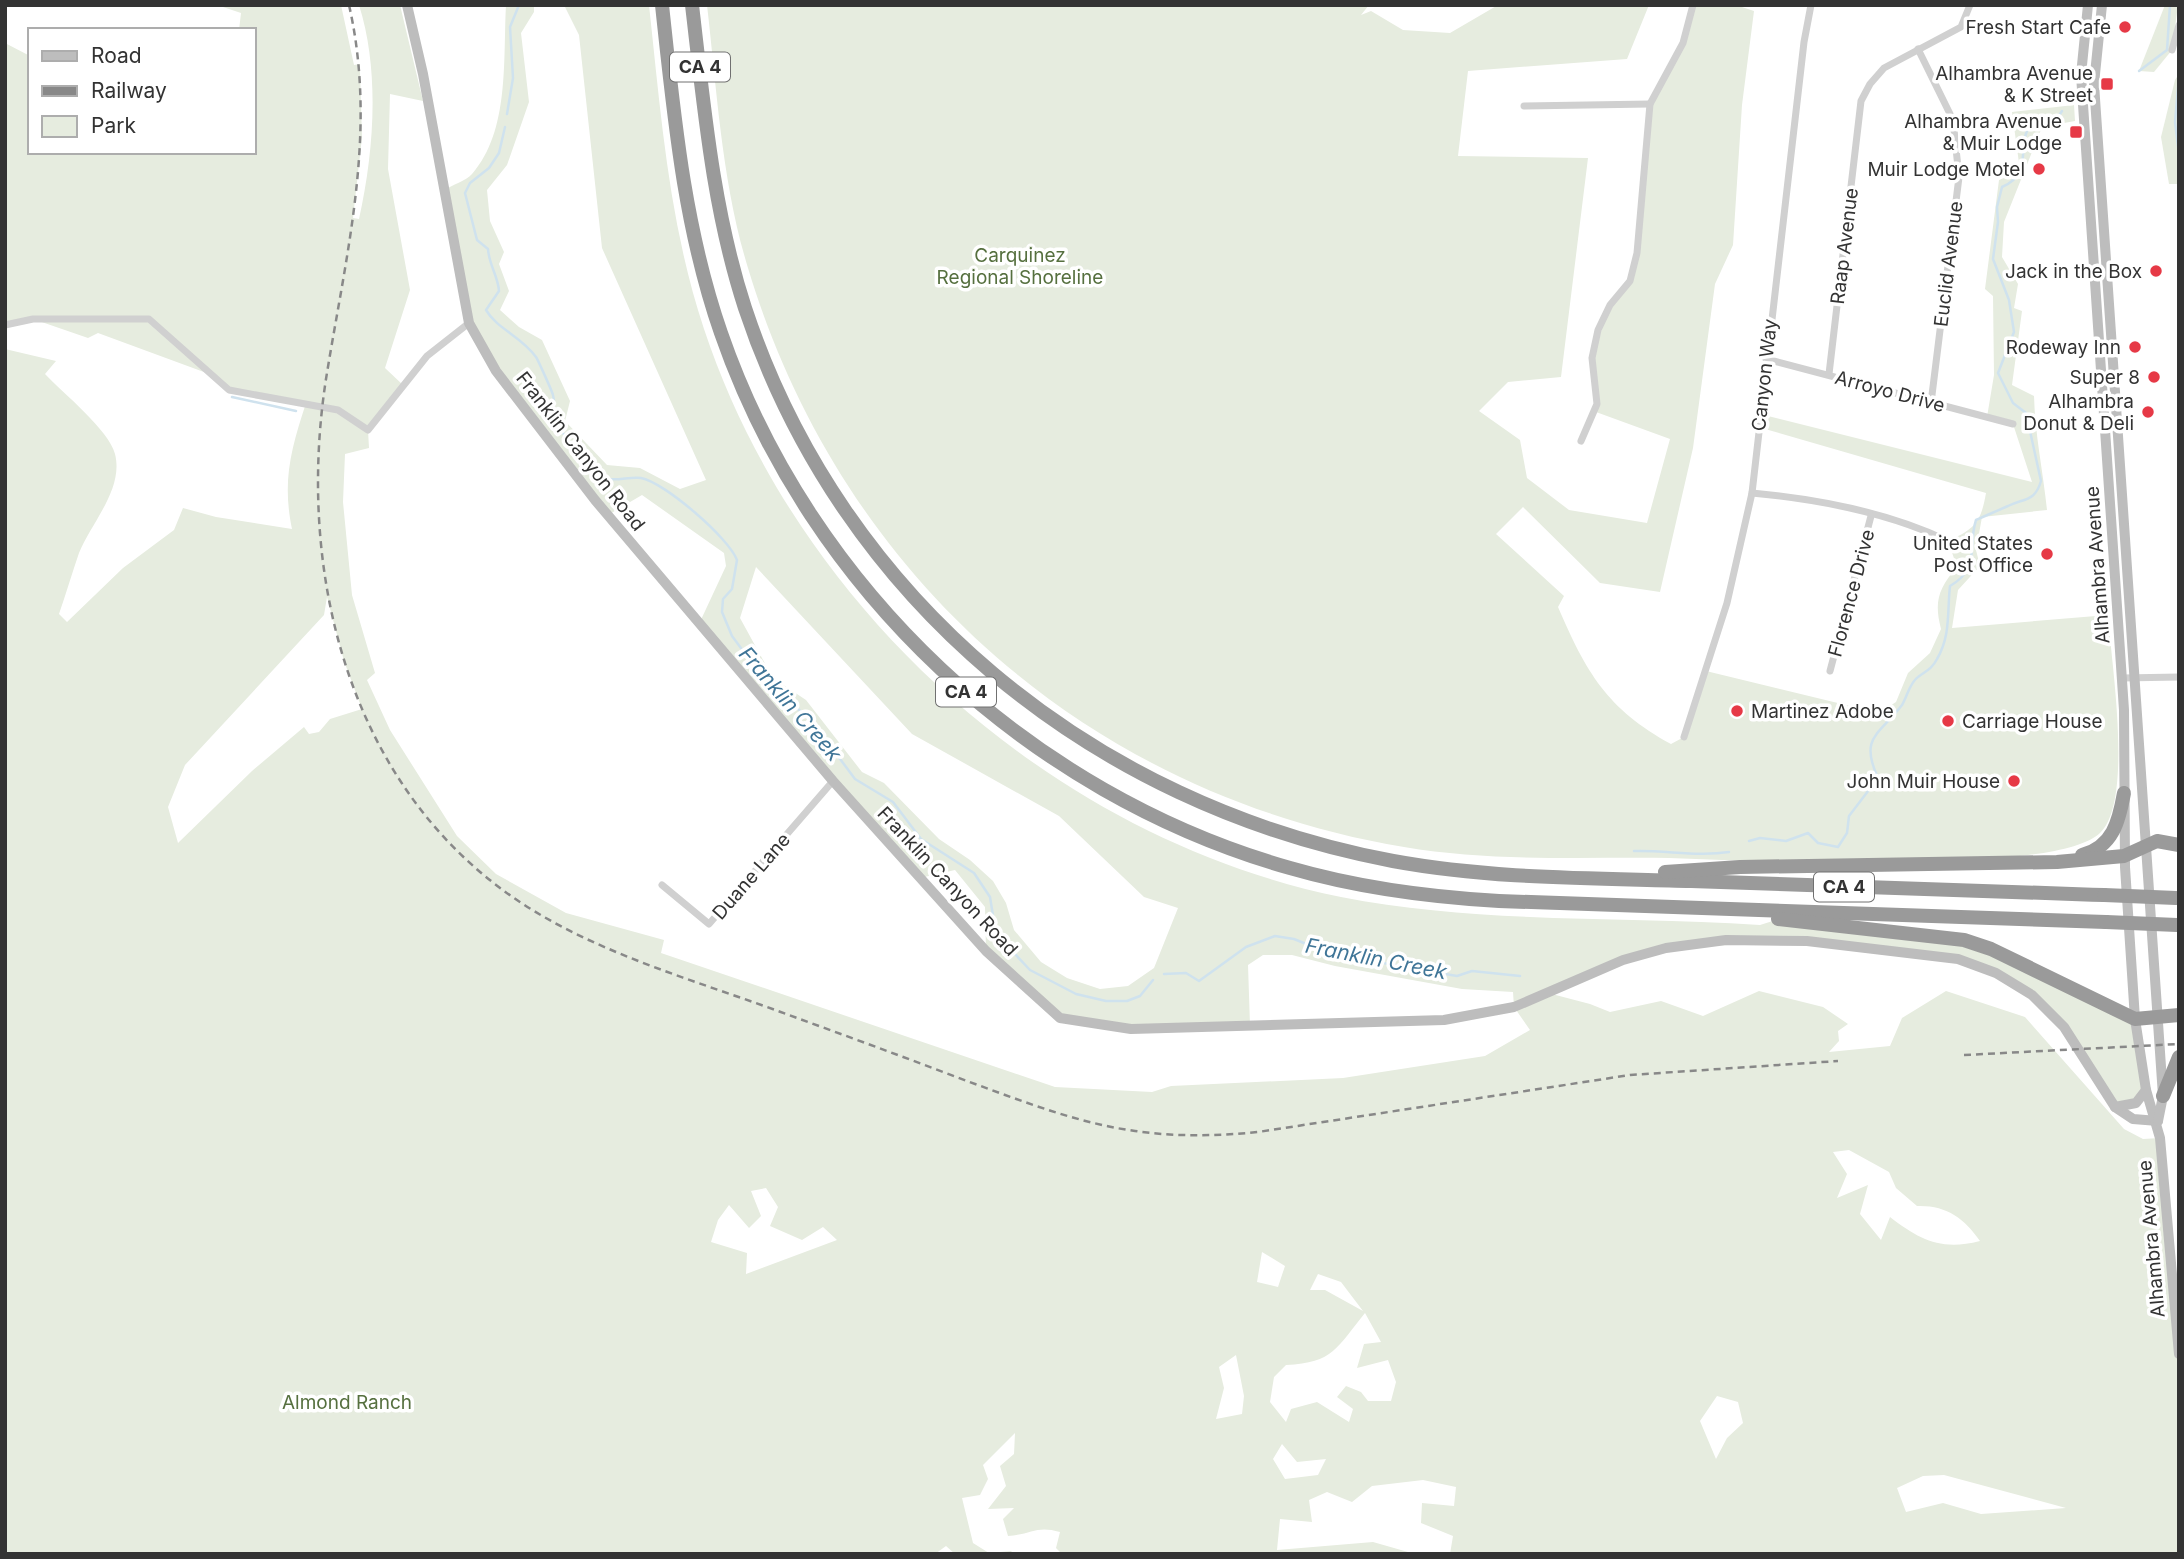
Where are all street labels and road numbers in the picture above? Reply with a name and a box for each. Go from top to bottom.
road number: CA 4 [670,52,730,82]
street label: Raap Avenue [1826,186,1863,306]
street label: Euclid Avenue [1929,200,1968,328]
street label: Canyon Way [1747,318,1782,432]
street label: Arroyo Drive [1833,366,1947,417]
street label: Franklin Canyon Road [511,367,650,535]
street label: Alhambra Avenue [2081,485,2114,644]
street label: Florence Drive [1823,527,1880,659]
road number: CA 4 [936,678,996,706]
street label: Franklin Canyon Road [873,802,1023,961]
street label: Duane Lane [708,828,795,924]
road number: CA 4 [1814,872,1874,902]
street label: Alhambra Avenue [2133,1159,2170,1319]

